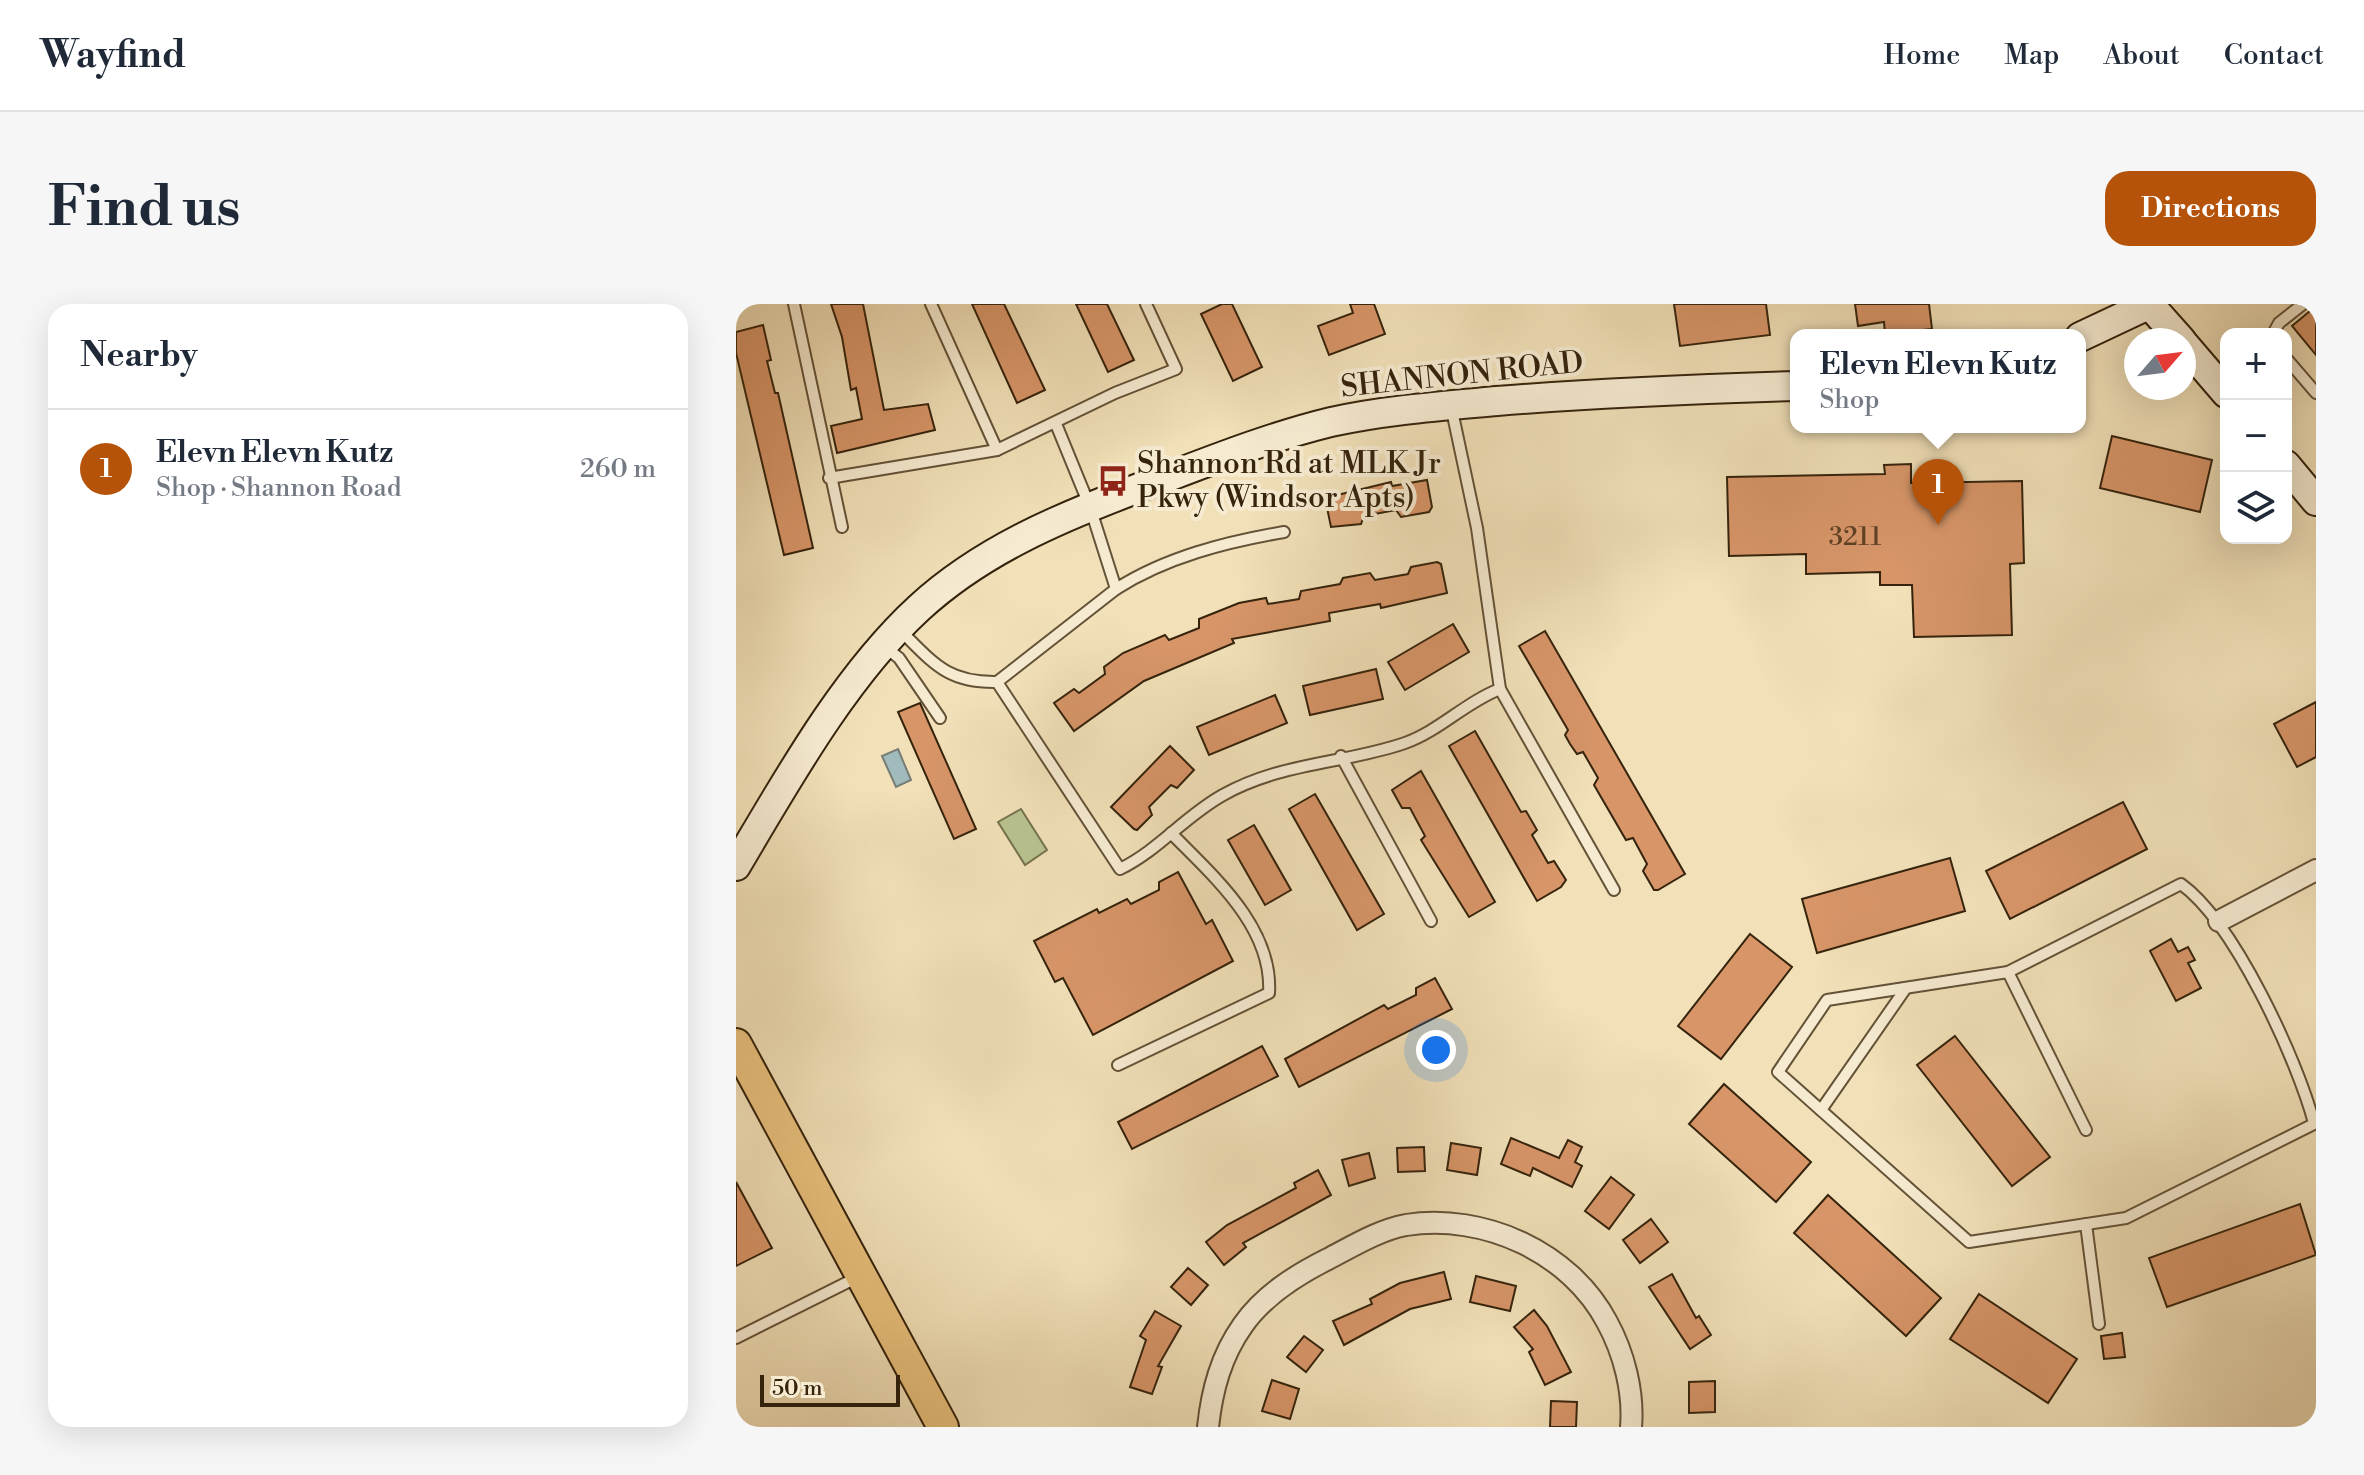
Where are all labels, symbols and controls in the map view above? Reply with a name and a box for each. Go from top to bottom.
text: Wayfind [40,32,186,79]
text: Home [1884,38,1960,73]
text: Map [2004,38,2059,73]
text: About [2103,38,2180,73]
text: Contact [2224,38,2324,73]
button: Directions [2105,171,2316,246]
text: Find us [48,173,241,243]
north arrow [2124,328,2196,400]
map controls [2220,328,2292,544]
button: + [2220,328,2292,400]
popup [1790,329,2086,433]
text: Nearby [80,335,198,377]
street label: SHANNON ROAD [1339,343,1585,407]
text: Elevn Elevn Kutz [1819,346,2057,384]
text: Shop [1819,384,1879,416]
button: − [2220,400,2292,472]
text: Elevn Elevn Kutz [156,434,393,472]
place label: Shannon Rd at MLK Jr Pkwy (Windsor Apts) [1137,445,1441,517]
text: 1 [100,453,112,485]
text: 260 m [580,453,656,485]
pin: 1 [1912,459,1964,525]
bus stop icon: Shannon Rd at MLK Jr Pkwy (Windsor Apts) [1096,464,1130,498]
text: Shop · Shannon Road [156,472,401,504]
button: layers [2220,472,2292,544]
house number: 3211 [1829,521,1881,553]
your location [1416,1030,1456,1070]
scale bar [760,1371,900,1407]
text: 50 m [772,1375,823,1402]

